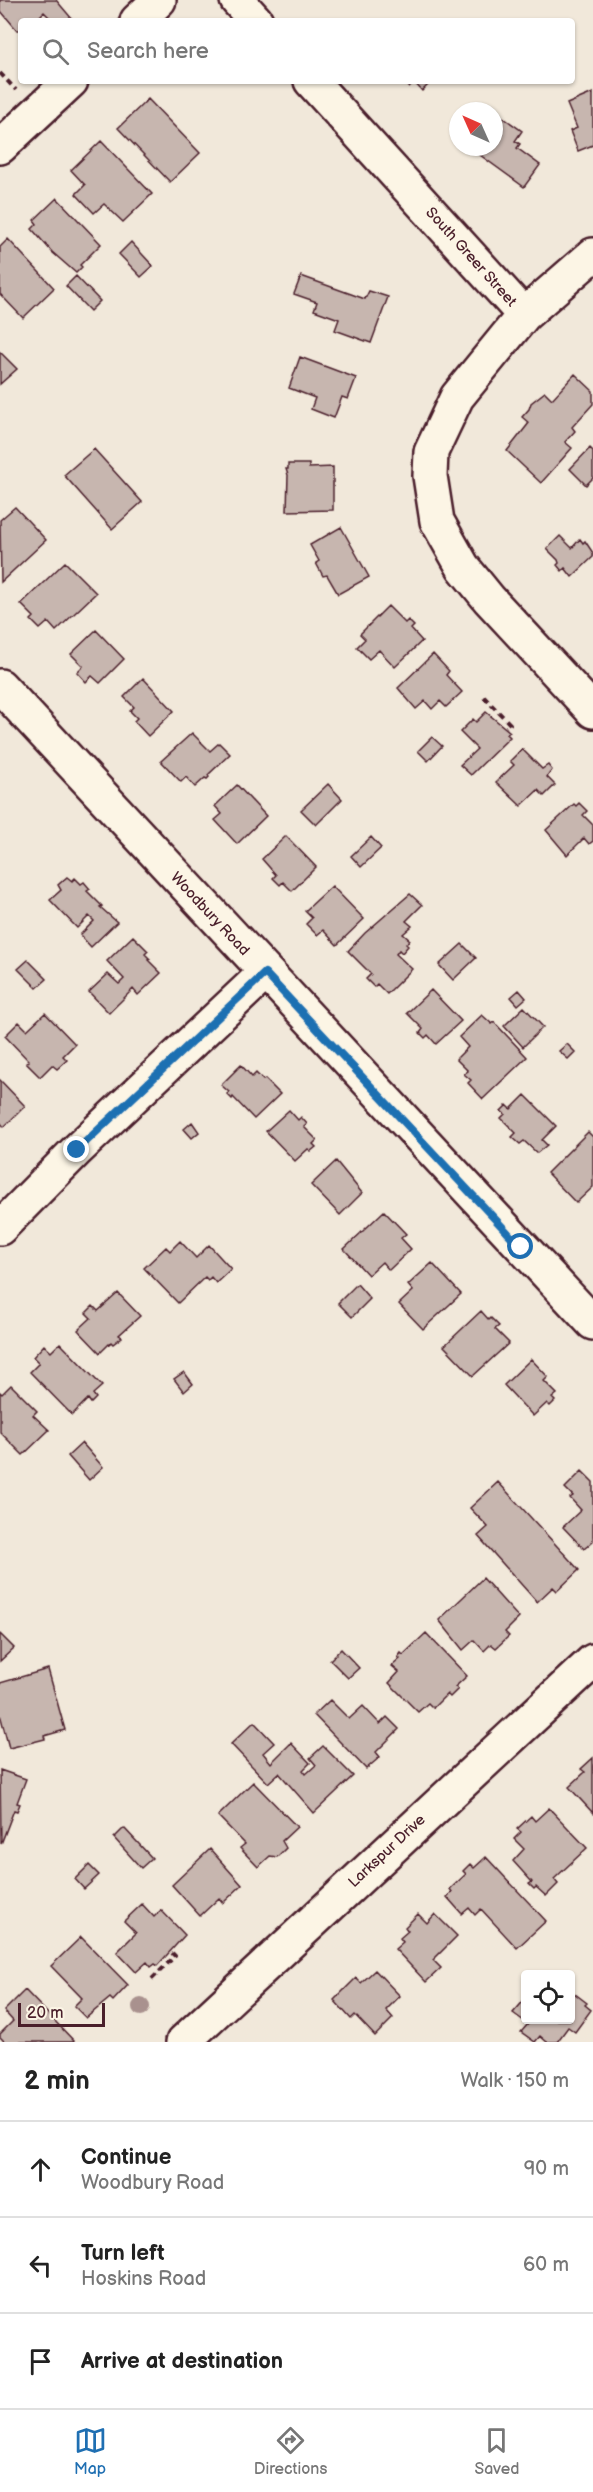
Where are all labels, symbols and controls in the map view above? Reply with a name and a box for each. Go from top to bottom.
search box [18,18,575,84]
icon: search [39,35,72,68]
text: Search here [87,38,209,65]
north arrow [449,102,503,156]
street label: South Greer Street [421,203,521,311]
street label: Woodbury Road [166,868,254,960]
route end [63,1136,89,1162]
route start [507,1233,533,1259]
street label: Larkspur Drive [345,1810,430,1892]
map controls [521,1970,575,2024]
button: locate [521,1970,575,2024]
scale bar [18,2000,105,2028]
text: 20 m [27,2004,63,2023]
text: 2 min [24,2066,90,2097]
text: Walk · 150 m [460,2069,569,2093]
text: Continue [81,2144,171,2171]
icon: ahead [24,2153,57,2186]
text: 90 m [524,2157,569,2181]
text: Woodbury Road [81,2171,224,2195]
text: Turn left [81,2240,165,2267]
icon: left [24,2249,57,2282]
text: 60 m [523,2253,569,2277]
text: Hoskins Road [81,2267,206,2291]
icon: arrive [24,2345,57,2378]
text: Arrive at destination [81,2348,283,2375]
tab: Map [74,2424,107,2479]
tab: Directions [254,2424,327,2479]
tab: Saved [474,2424,519,2479]

